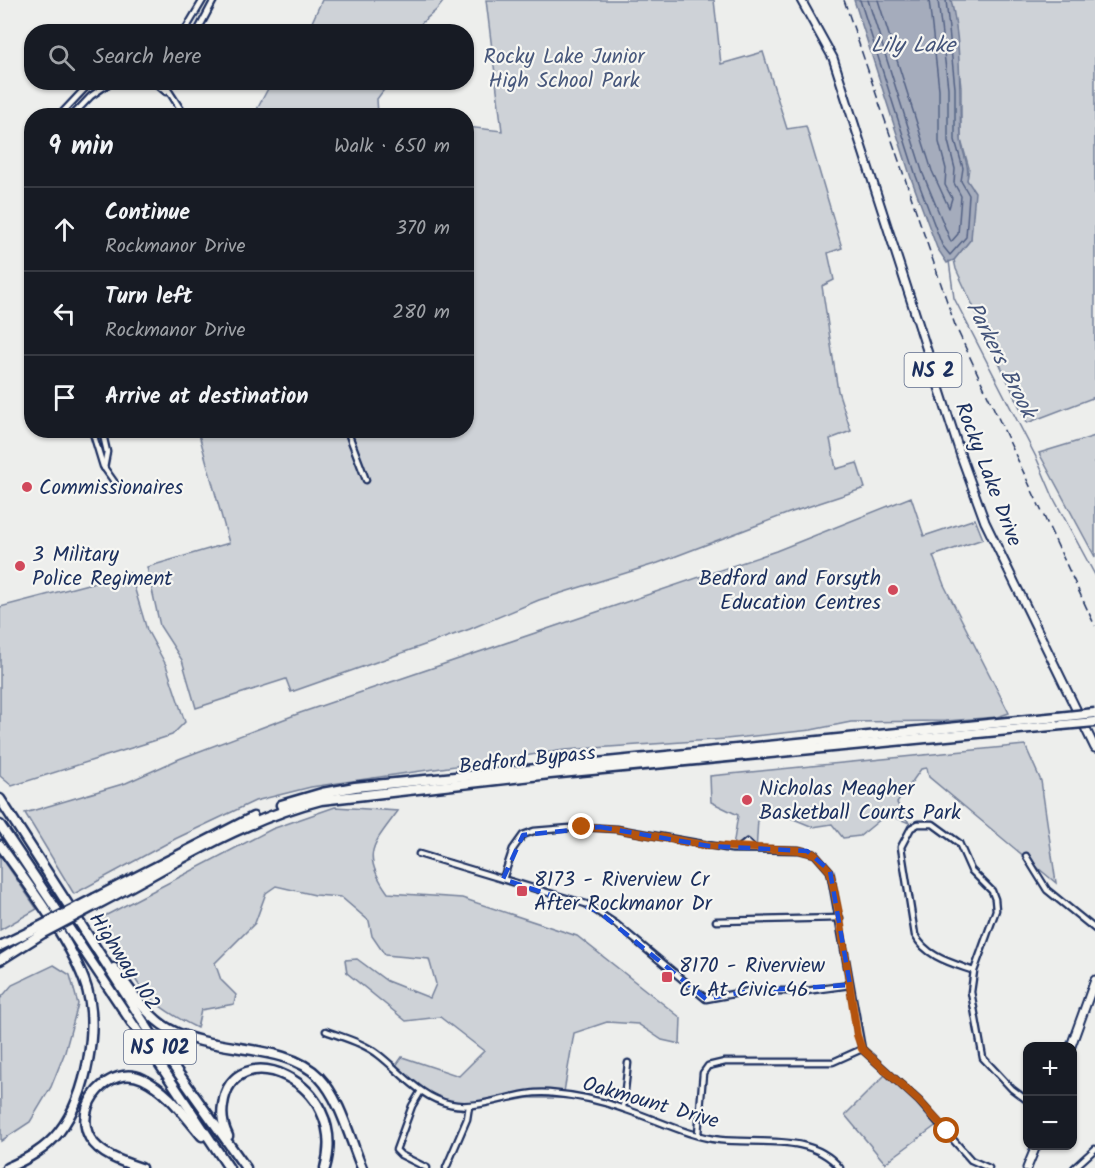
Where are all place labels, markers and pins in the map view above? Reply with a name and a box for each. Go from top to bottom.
place label: Commissionaires [39,472,183,505]
marker: Commissionaires [20,480,34,494]
place label: 3 Military Police Regiment [32,539,173,596]
marker: 3 Military Police Regiment [13,559,27,573]
place label: Bedford and Forsyth Education Centres [699,563,881,620]
marker: Bedford and Forsyth Education Centres [886,583,900,597]
place label: Nicholas Meagher Basketball Courts Park [759,773,961,830]
marker: Nicholas Meagher Basketball Courts Park [740,793,754,807]
place label: 8173 - Riverview Cr After Rockmanor Dr [534,864,713,921]
marker: 8173 - Riverview Cr After Rockmanor Dr [515,884,529,898]
place label: 8170 - Riverview Cr At Civic 46 [679,950,826,1007]
marker: 8170 - Riverview Cr At Civic 46 [660,970,674,984]

